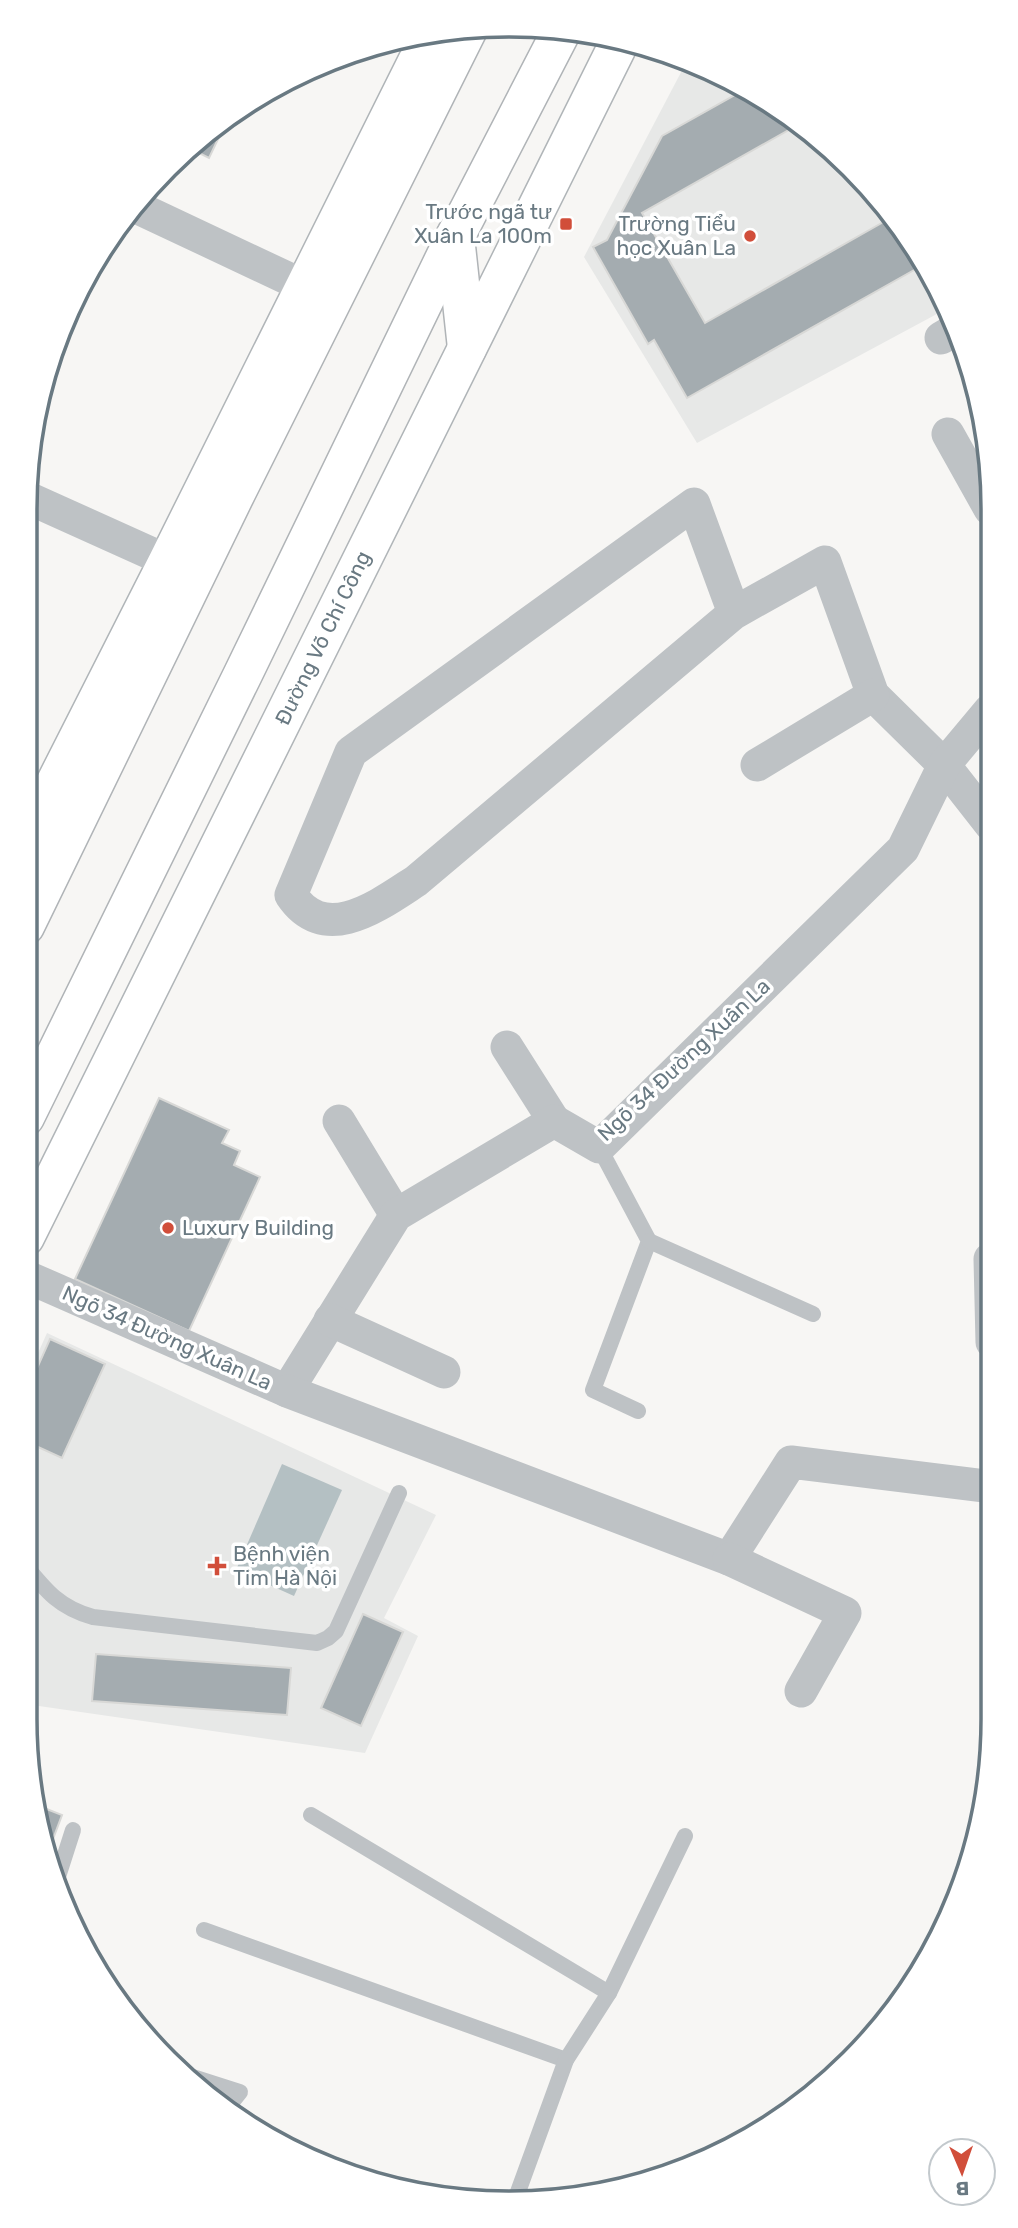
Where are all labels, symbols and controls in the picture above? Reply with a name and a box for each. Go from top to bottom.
place label: Trước ngã tư Xuân La 100m [414,199,552,248]
place label: Trường Tiểu học Xuân La [616,211,736,260]
marker: Trước ngã tư Xuân La 100m [558,216,574,232]
marker: Trường Tiểu học Xuân La [742,228,758,244]
street label: Đường Võ Chí Công [270,547,376,729]
street label: Ngõ 34 Đường Xuân La [592,973,775,1146]
place label: Luxury Building [182,1215,334,1240]
marker: Luxury Building [160,1220,176,1236]
street label: Ngõ 34 Đường Xuân La [59,1280,276,1395]
place label: Bệnh viện Tim Hà Nội [233,1541,337,1590]
marker: Bệnh viện Tim Hà Nội [207,1556,227,1576]
north arrow [927,2137,997,2207]
text: B [955,2177,970,2200]

